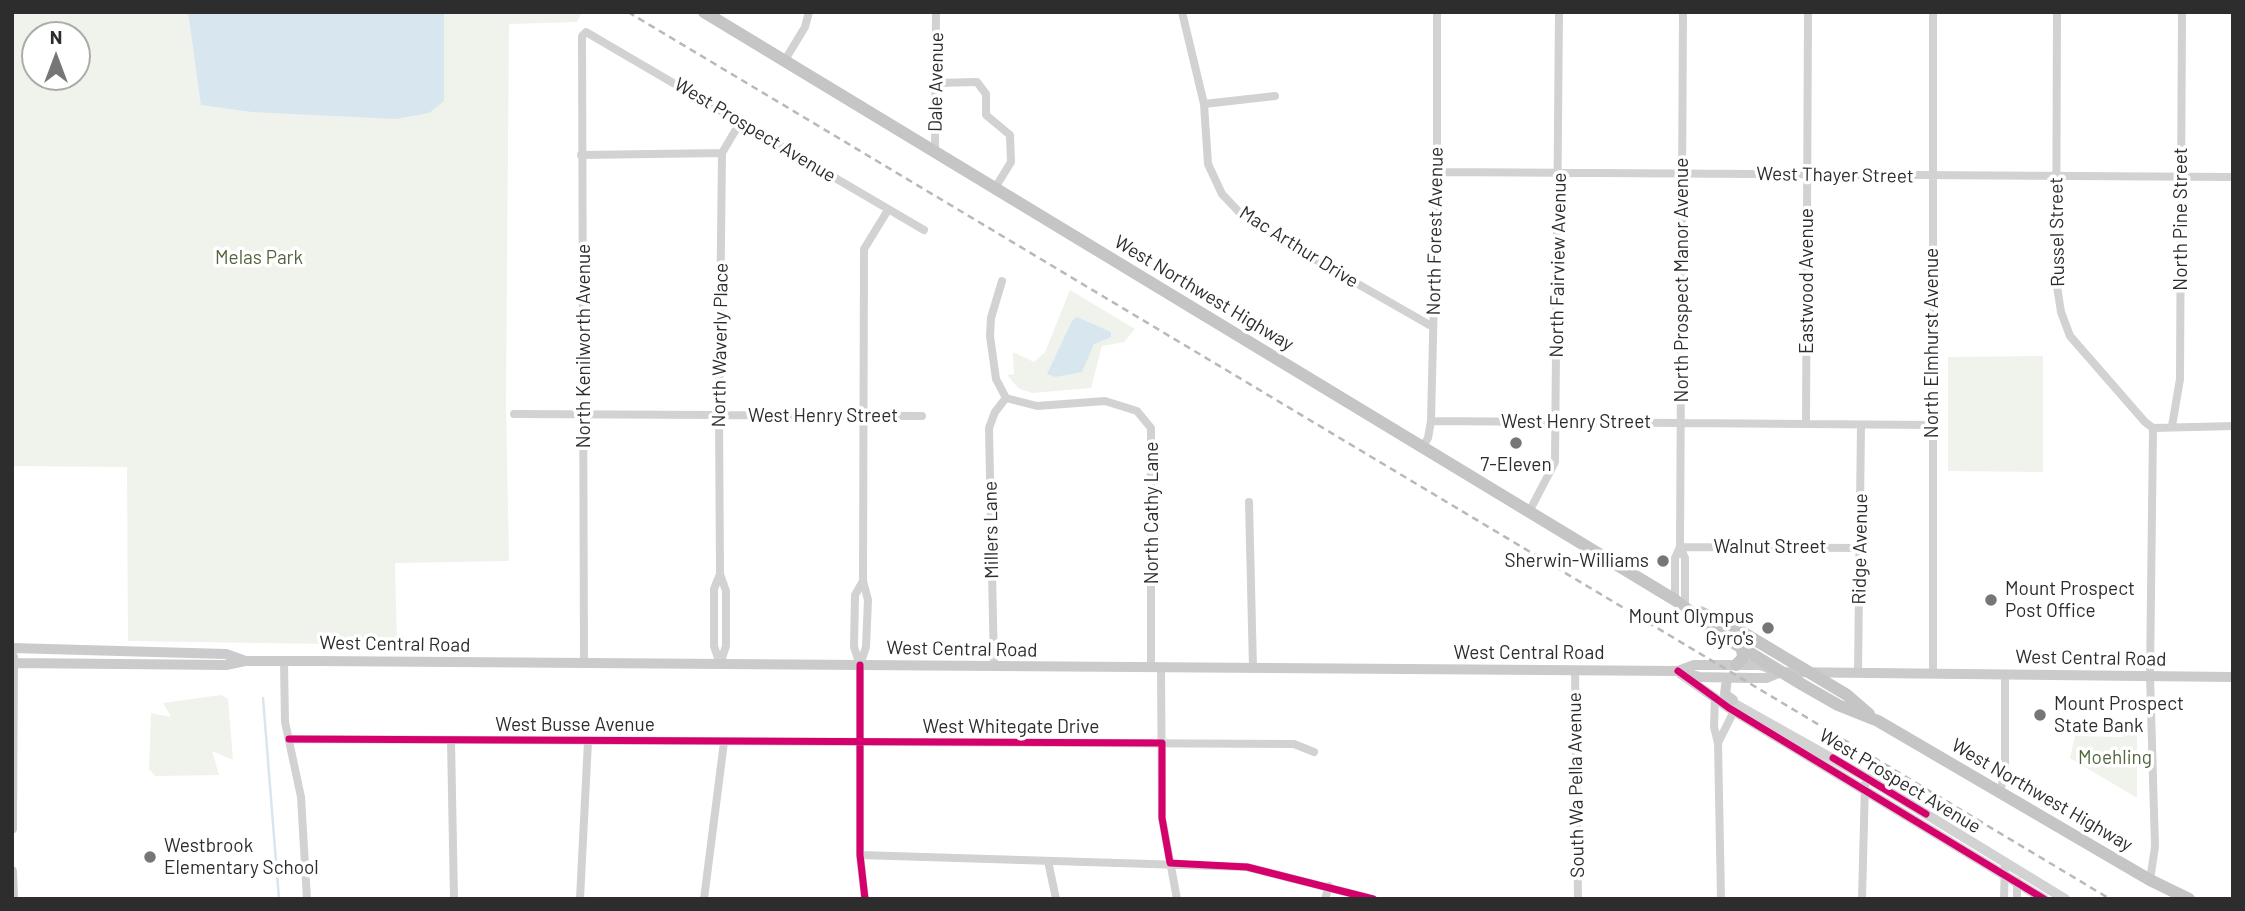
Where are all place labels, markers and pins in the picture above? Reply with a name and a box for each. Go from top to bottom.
marker: 7-Eleven [1508,435,1524,451]
place label: 7-Eleven [1480,454,1552,476]
place label: Sherwin-Williams [1504,550,1649,572]
marker: Sherwin-Williams [1655,553,1671,569]
place label: Mount Prospect Post Office [2005,578,2135,622]
marker: Mount Prospect Post Office [1983,592,1999,608]
place label: Mount Olympus Gyro's [1628,606,1754,650]
marker: Mount Olympus Gyro's [1760,620,1776,636]
place label: Mount Prospect State Bank [2054,693,2184,737]
marker: Mount Prospect State Bank [2032,707,2048,723]
place label: Westbrook Elementary School [164,835,319,879]
marker: Westbrook Elementary School [142,849,158,865]

